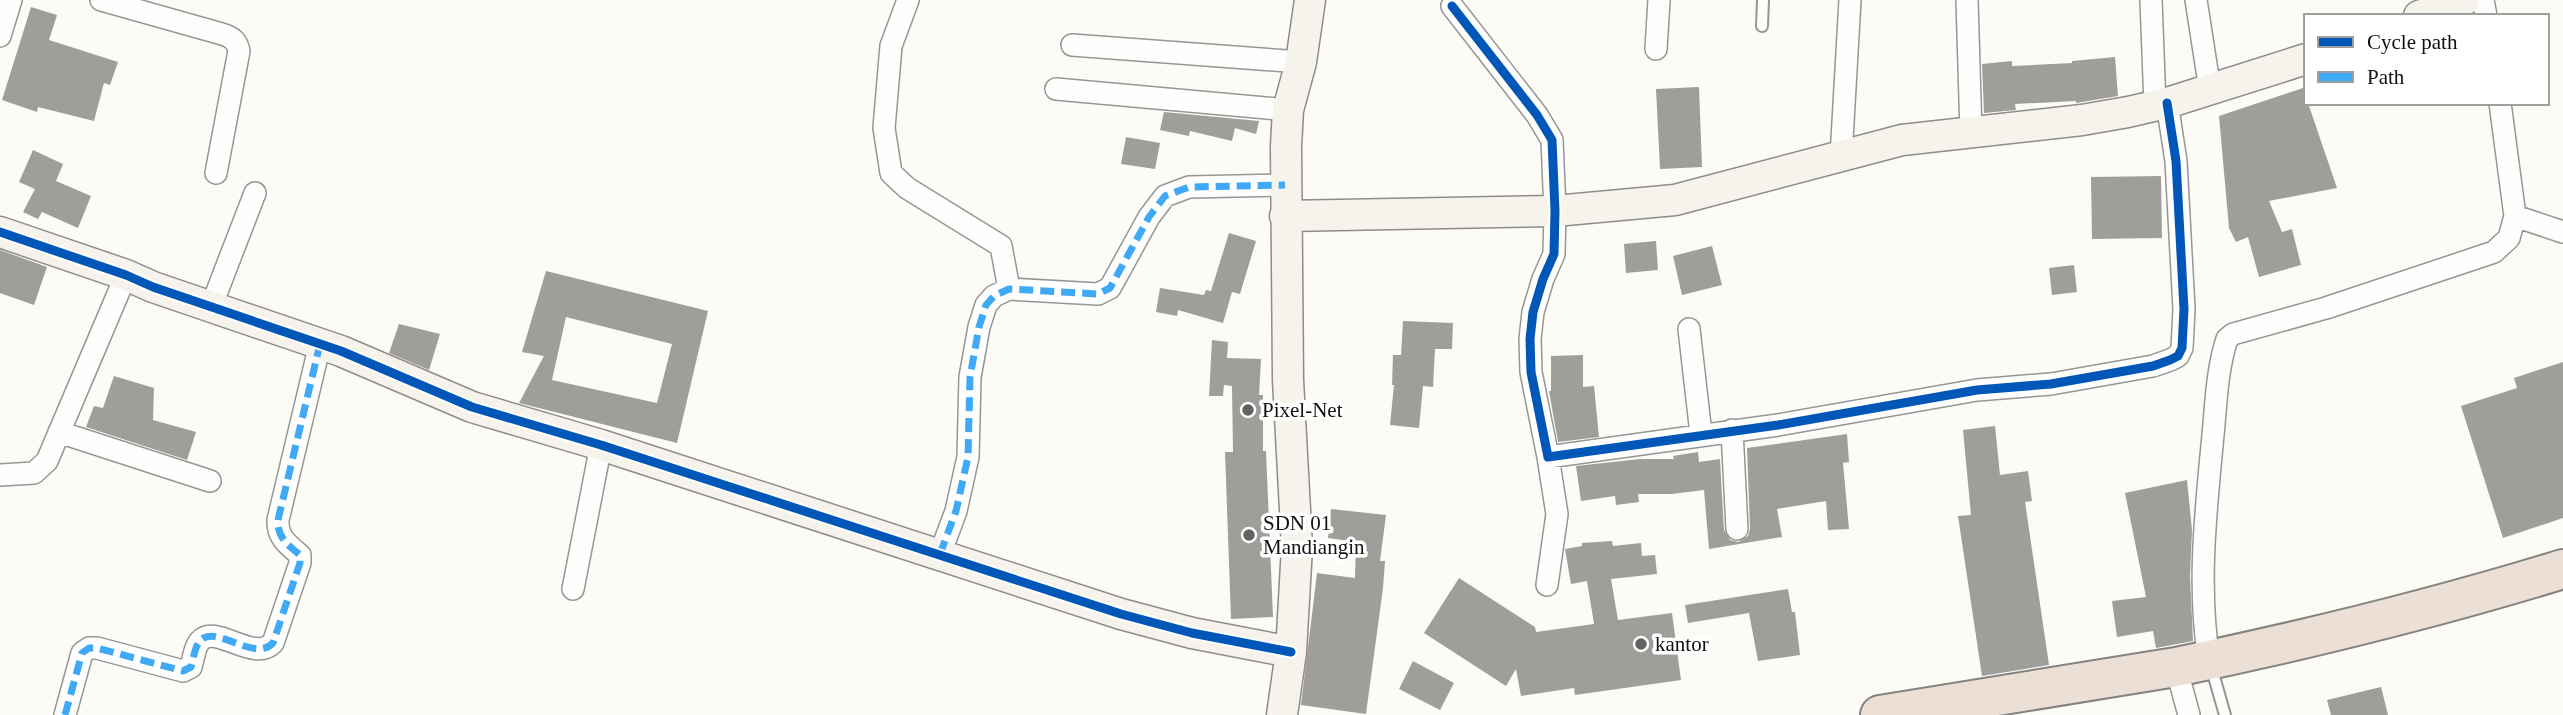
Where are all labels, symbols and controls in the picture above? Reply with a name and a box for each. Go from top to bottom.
legend [2304,14,2549,105]
text: Cycle path [2367,30,2458,54]
text: Path [2367,65,2405,89]
place label: Pixel-Net [1262,398,1343,422]
marker: Pixel-Net [1240,402,1256,418]
place label: SDN 01 Mandiangin [1263,511,1365,559]
marker: SDN 01 Mandiangin [1241,527,1257,543]
place label: kantor [1655,632,1709,656]
marker: kantor [1633,636,1649,652]

